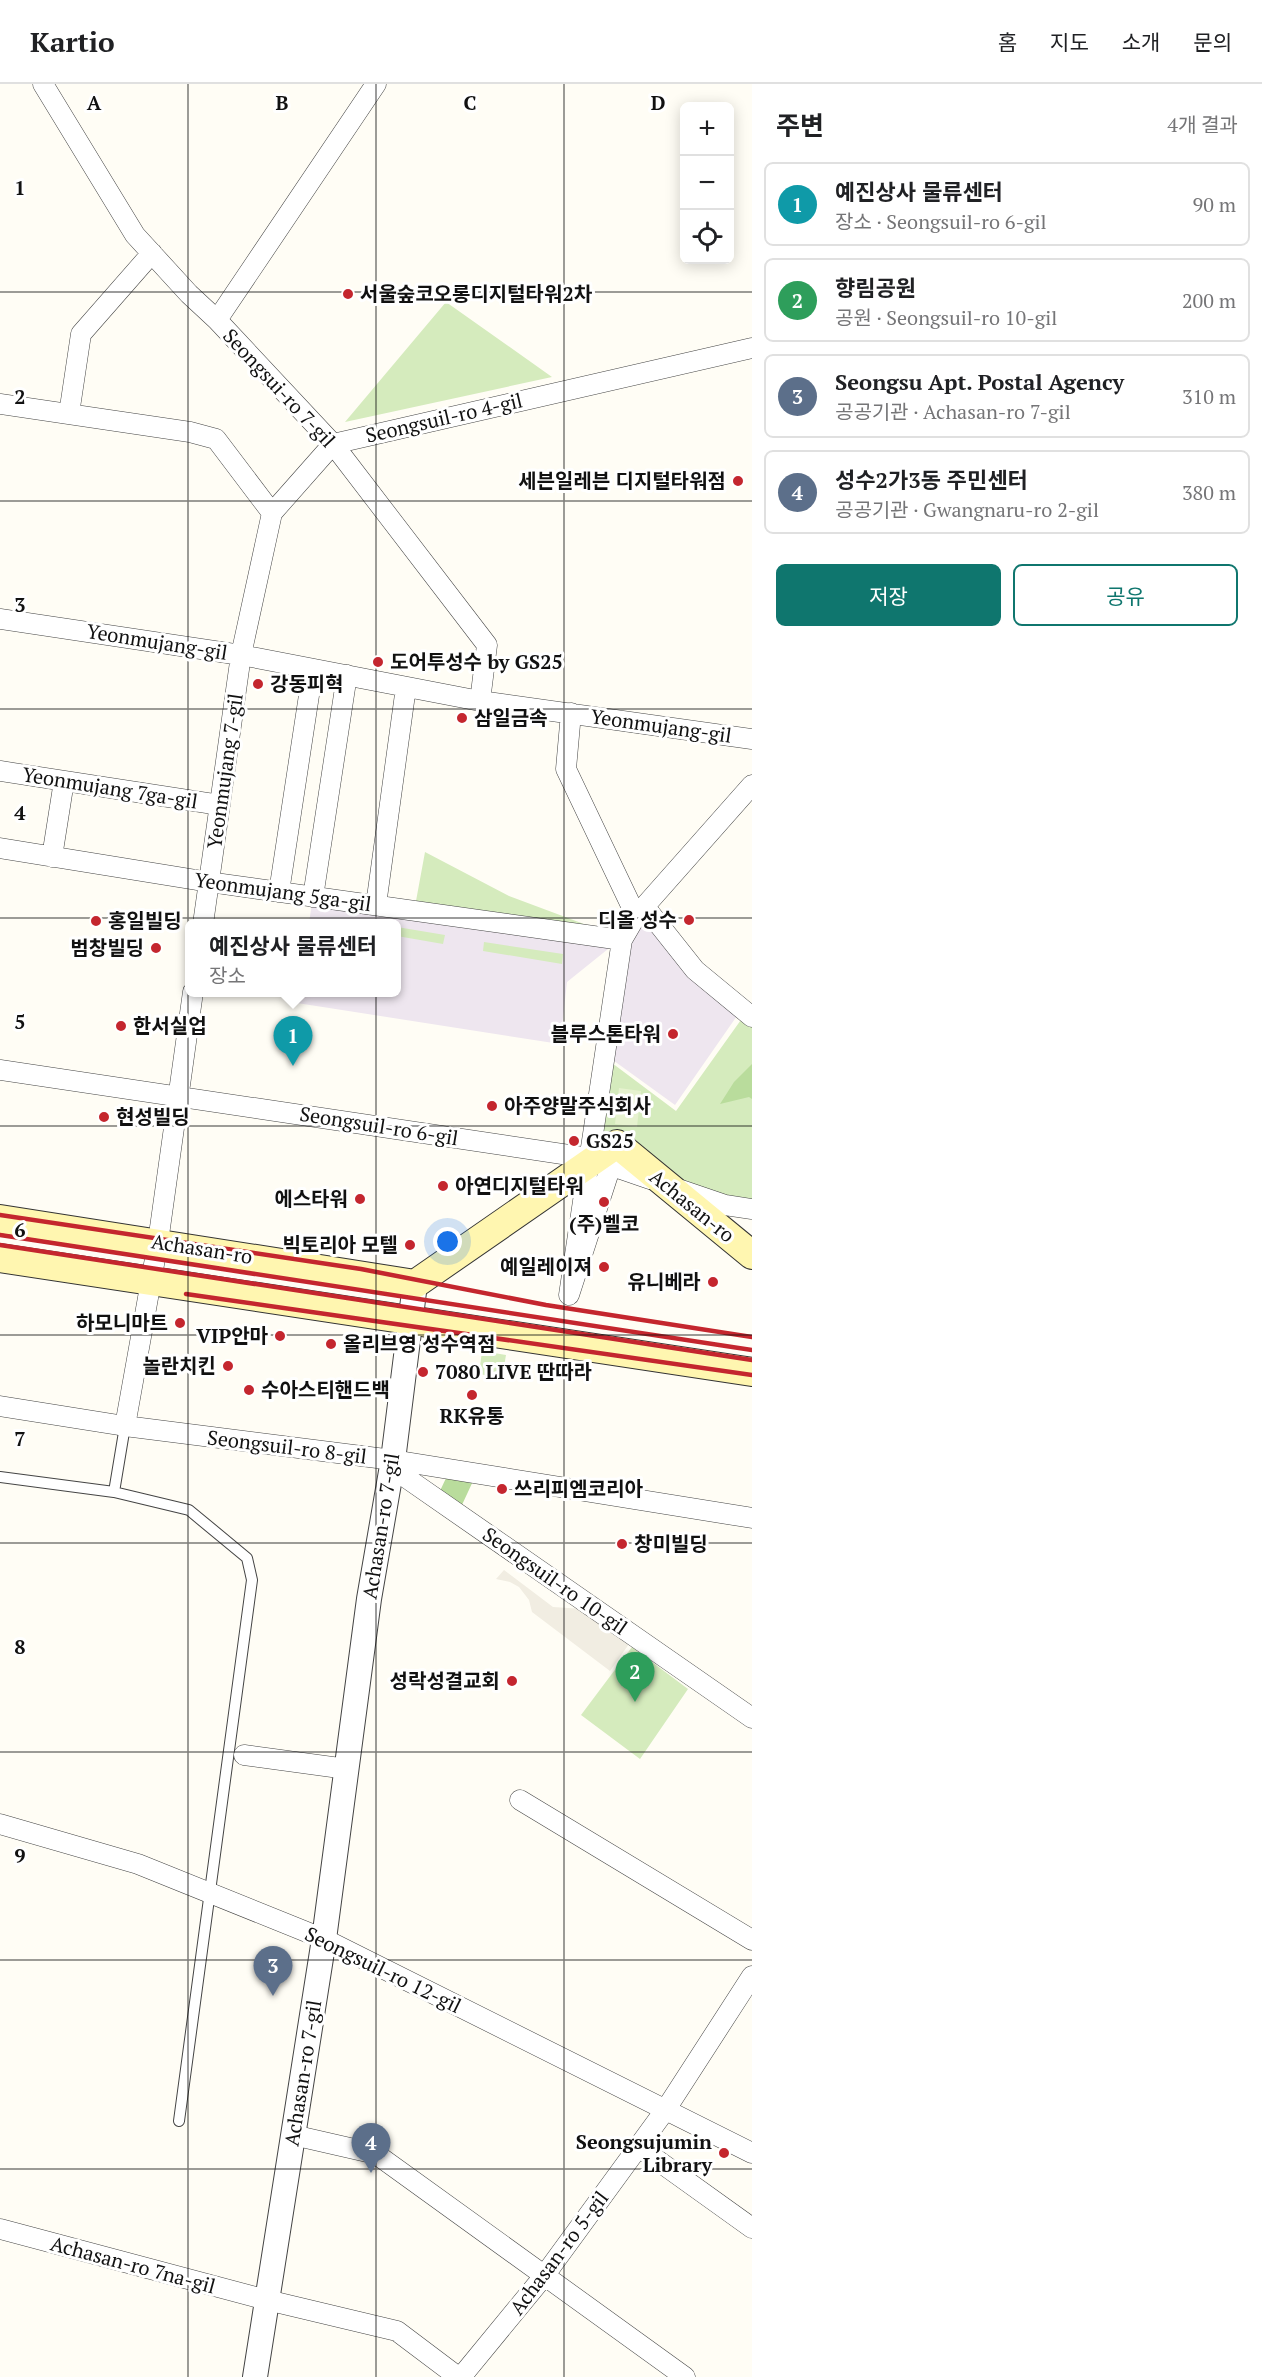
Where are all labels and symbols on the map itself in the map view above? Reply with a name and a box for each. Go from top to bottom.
text: A [87,89,102,116]
text: B [276,89,289,116]
text: C [463,89,477,116]
text: D [651,89,665,116]
text: 1 [14,174,26,201]
place label: 서울숲코오롱디지털타워2차 [360,280,593,307]
marker: 서울숲코오롱디지털타워2차 [341,287,355,301]
street label: Seongsui-ro 7-gil [217,322,341,453]
text: 2 [14,383,26,410]
street label: Seongsuil-ro 4-gil [363,386,525,449]
place label: 세븐일레븐 디지털타워점 [518,467,726,494]
marker: 세븐일레븐 디지털타워점 [731,474,745,488]
text: 3 [14,591,26,618]
street label: Yeonmujang-gil [85,617,229,666]
place label: 도어투성수 by GS25 [390,648,563,675]
marker: 도어투성수 by GS25 [371,655,385,669]
place label: 강동피혁 [270,670,344,697]
marker: 강동피혁 [251,677,265,691]
street label: Yeonmujang 7-gil [200,692,249,850]
street label: Yeonmujang-gil [589,702,733,749]
place label: 삼일금속 [474,704,548,731]
marker: 삼일금속 [455,711,469,725]
street label: Yeonmujang 7ga-gil [20,760,200,815]
text: 4 [14,799,26,826]
street label: Yeonmujang 5ga-gil [193,866,373,917]
place label: 디올 성수 [598,906,677,933]
place label: 홍일빌딩 [108,907,182,934]
marker: 디올 성수 [682,913,696,927]
marker: 홍일빌딩 [89,914,103,928]
place label: 범창빌딩 [70,934,144,961]
marker: 범창빌딩 [149,941,163,955]
text: 5 [14,1008,26,1035]
place label: 한서실업 [133,1012,207,1039]
pin: 1 [274,1016,312,1066]
marker: 한서실업 [114,1019,128,1033]
place label: 블루스톤타워 [551,1020,661,1047]
marker: 블루스톤타워 [666,1027,680,1041]
place label: 아주양말주식회사 [504,1092,651,1119]
marker: 아주양말주식회사 [485,1099,499,1113]
street label: Seongsuil-ro 6-gil [298,1100,460,1151]
place label: 현성빌딩 [116,1103,190,1130]
marker: 현성빌딩 [97,1110,111,1124]
place label: GS25 [586,1127,634,1154]
marker: GS25 [567,1134,581,1148]
street label: Achasan-ro [644,1163,740,1248]
place label: 아연디지털타워 [455,1172,584,1199]
marker: 아연디지털타워 [436,1179,450,1193]
place label: 에스타워 [274,1185,348,1212]
marker: 에스타워 [353,1192,367,1206]
marker: (주)벨코 [597,1195,611,1209]
place label: (주)벨코 [569,1210,639,1237]
text: 6 [14,1216,26,1243]
street label: Achasan-ro [150,1227,255,1270]
your location [433,1227,462,1256]
place label: 빅토리아 모텔 [282,1231,398,1258]
marker: 빅토리아 모텔 [403,1238,417,1252]
place label: 예일레이져 [500,1253,592,1280]
marker: 예일레이져 [597,1260,611,1274]
place label: 유니베라 [627,1268,701,1295]
marker: 유니베라 [706,1275,720,1289]
place label: 하모니마트 [76,1309,168,1336]
marker: 하모니마트 [173,1316,187,1330]
place label: VIP안마 [196,1322,269,1349]
marker: VIP안마 [273,1329,287,1343]
place label: 올리브영 성수역점 [343,1330,496,1357]
marker: 올리브영 성수역점 [324,1337,338,1351]
place label: 놀란치킨 [142,1352,216,1379]
place label: 7080 LIVE 딴따라 [435,1358,592,1385]
marker: 놀란치킨 [221,1359,235,1373]
marker: 7080 LIVE 딴따라 [416,1365,430,1379]
place label: 수아스티핸드백 [261,1376,390,1403]
marker: 수아스티핸드백 [242,1383,256,1397]
marker: RK유통 [465,1388,479,1402]
place label: RK유통 [440,1402,504,1429]
street label: Seongsuil-ro 8-gil [206,1423,368,1470]
text: 7 [14,1425,26,1452]
street label: Achasan-ro 7-gil [356,1451,405,1601]
place label: 쓰리피엠코리아 [514,1475,643,1502]
marker: 쓰리피엠코리아 [495,1482,509,1496]
street label: Seongsuil-ro 10-gil [478,1521,633,1641]
place label: 창미빌딩 [634,1530,708,1557]
marker: 창미빌딩 [615,1537,629,1551]
text: 8 [14,1633,26,1660]
pin: 2 [616,1652,654,1702]
place label: 성락성결교회 [390,1667,500,1694]
marker: 성락성결교회 [505,1674,519,1688]
text: 9 [14,1842,26,1869]
street label: Seongsuil-ro 12-gil [300,1920,466,2019]
pin: 3 [254,1946,292,1996]
street label: Achasan-ro 7-gil [278,1998,327,2148]
pin: 4 [352,2124,391,2173]
place label: Seongsujumin Library [576,2128,712,2178]
marker: Seongsujumin Library [717,2146,731,2160]
street label: Achasan-ro 5-gil [503,2185,614,2320]
street label: Achasan-ro 7na-gil [48,2230,219,2299]

